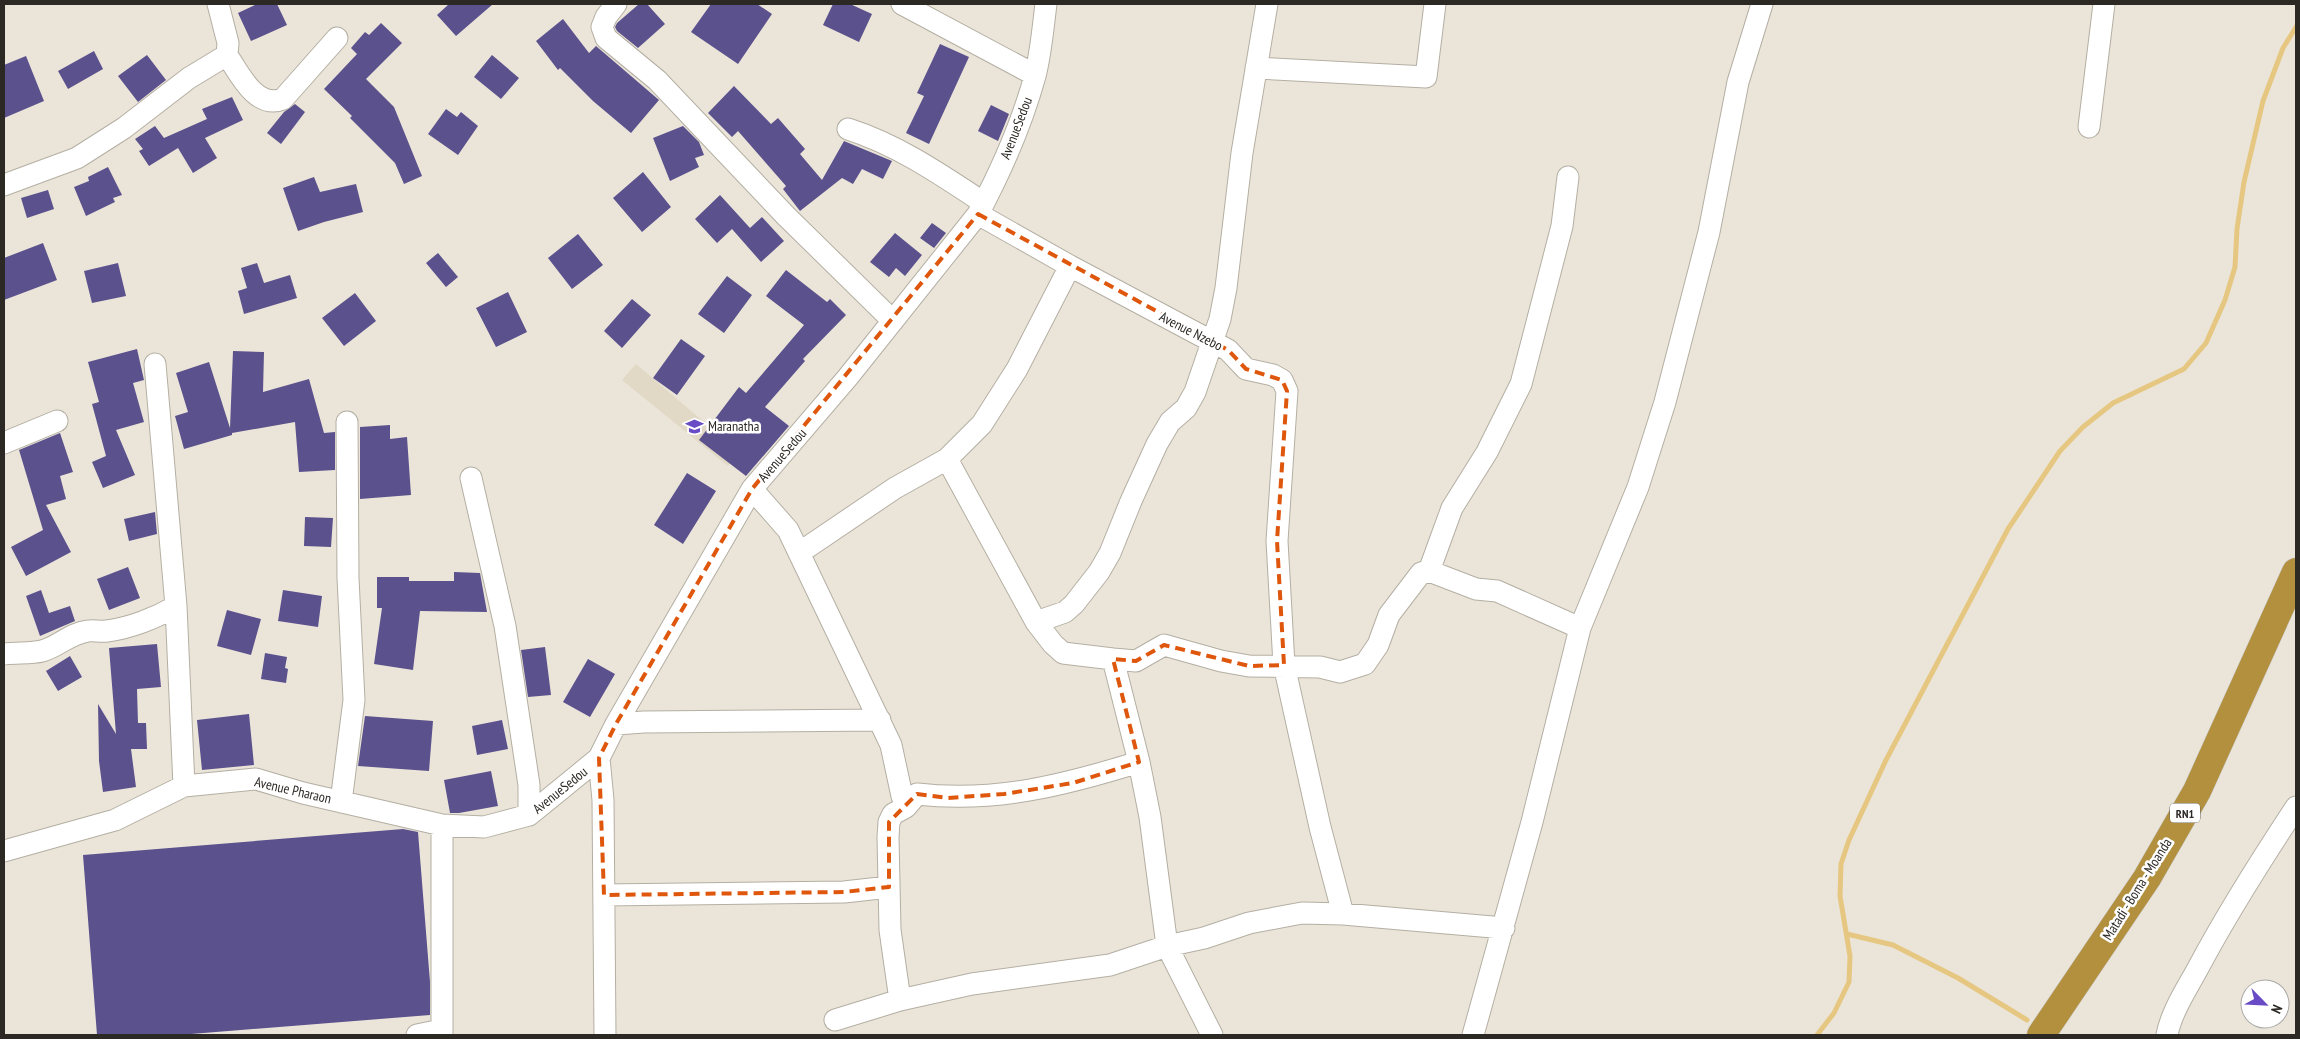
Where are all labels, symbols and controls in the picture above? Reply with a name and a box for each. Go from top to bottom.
street label: AvenueSedou [996,94,1036,162]
street label: Avenue Nzebo [1156,307,1226,355]
school or university icon: Maranatha [684,416,704,436]
place label: Maranatha [708,417,759,435]
street label: AvenueSedou [754,424,810,486]
street label: AvenueSedou [529,762,591,818]
street label: Avenue Pharaon [253,772,333,808]
road number: RN1 [2170,804,2200,822]
street label: Matadi - Boma - Moanda [2098,835,2176,943]
north arrow [2240,979,2290,1029]
text: N [2267,1002,2287,1016]

